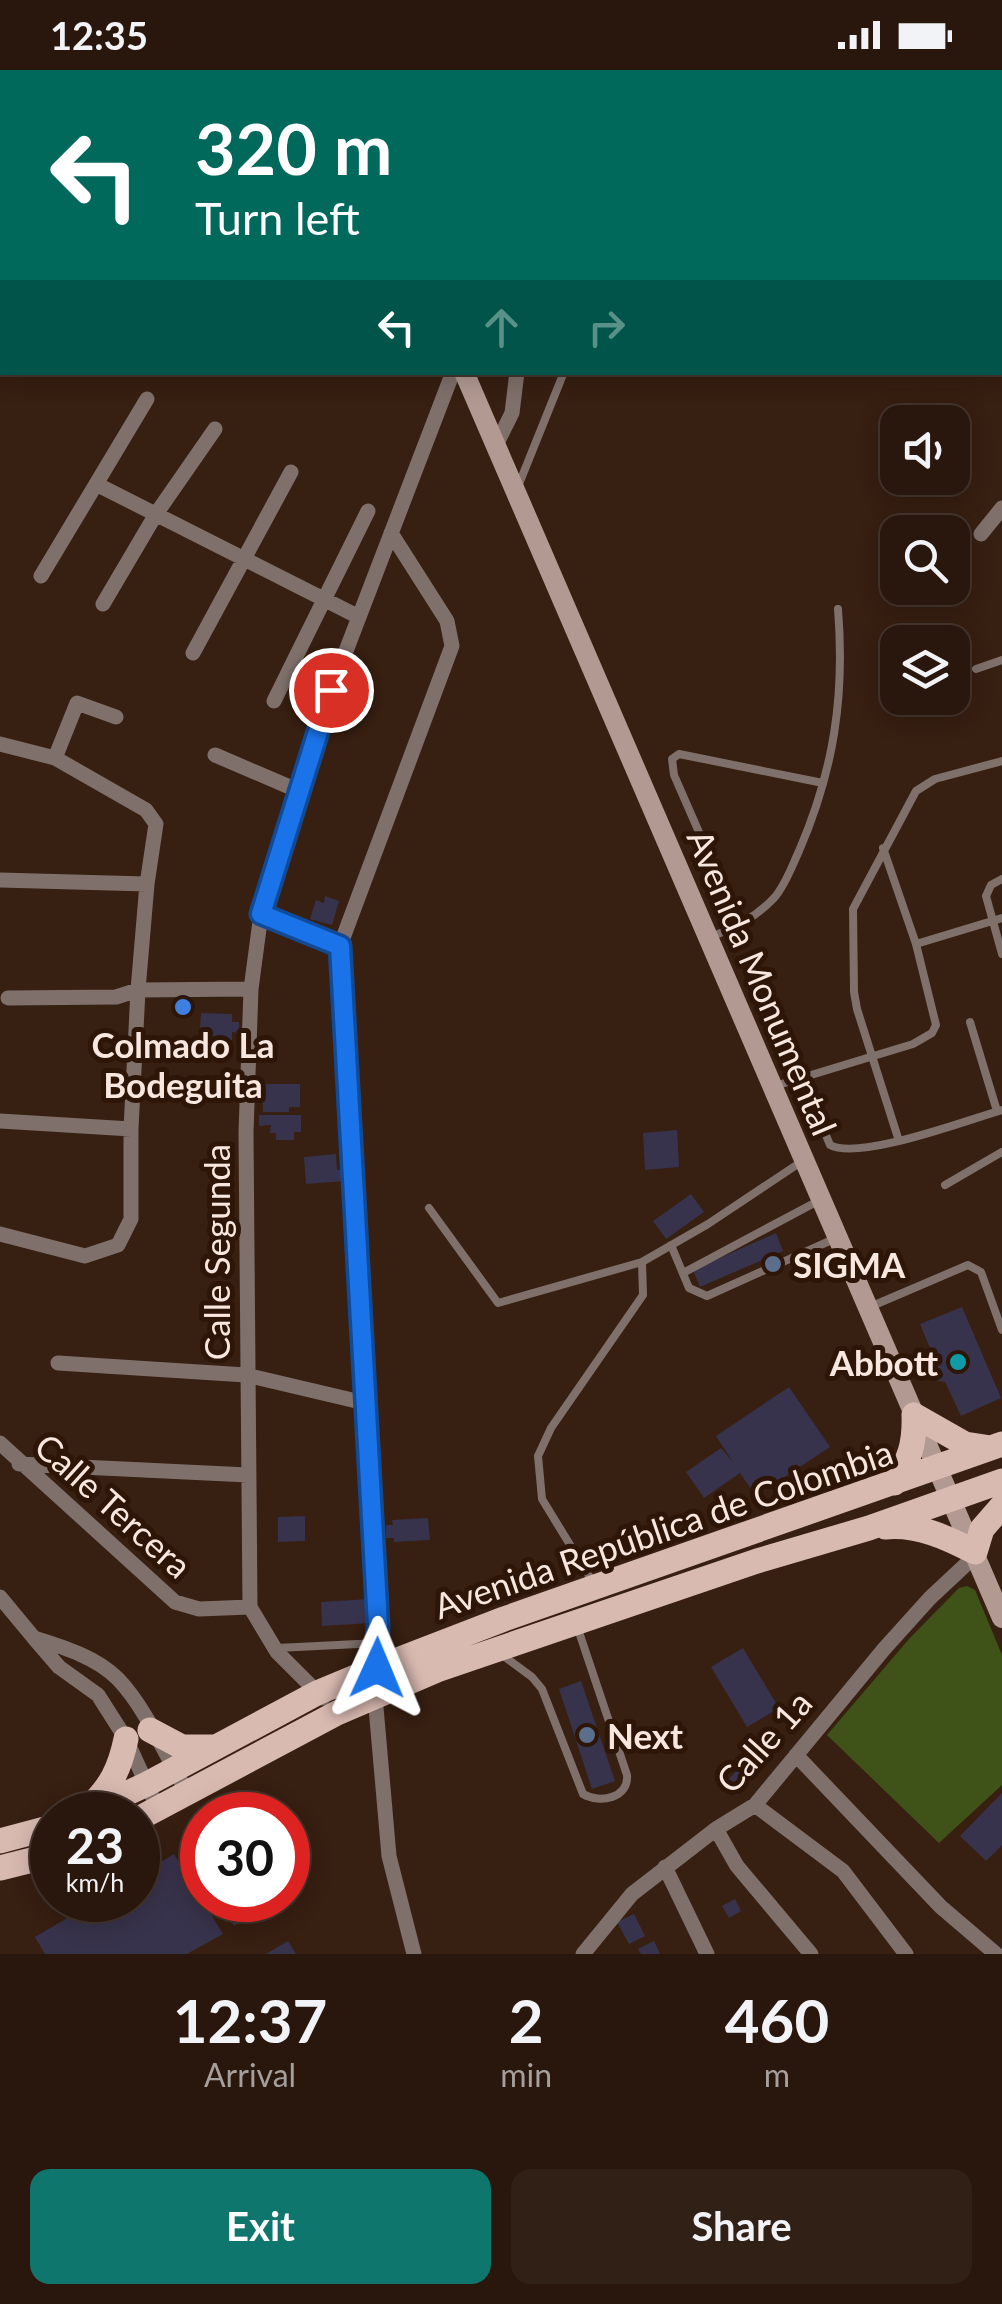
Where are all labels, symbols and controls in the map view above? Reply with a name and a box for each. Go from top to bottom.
text: 12:35 [50,12,148,58]
text: 320 m [195,106,392,190]
icon: left [30,110,160,240]
text: Turn left [195,191,360,245]
icon: left [369,300,424,355]
icon: ahead [474,300,529,355]
icon: right [579,300,634,355]
map controls [880,405,970,715]
button: sound [880,405,970,495]
button: search [880,515,970,605]
button: layers [880,625,970,715]
pin [289,648,374,733]
icon: arrive [304,663,359,718]
street label: Avenida Monumental [680,823,846,1141]
marker: Colmado La Bodeguita [172,996,194,1018]
place label: Colmado La Bodeguita [91,1023,275,1105]
street label: Calle Segunda [195,1144,237,1360]
place label: SIGMA [793,1243,906,1285]
marker: SIGMA [762,1253,784,1275]
place label: Abbott [829,1341,938,1383]
marker: Abbott [947,1351,969,1373]
street label: Calle Tercera [27,1424,201,1586]
street label: Avenida República de Colombia [428,1430,898,1626]
position arrow [325,1616,429,1720]
street label: Calle 1a [706,1681,820,1801]
place label: Next [607,1714,683,1756]
marker: Next [576,1724,598,1746]
speed limit sign: 30 [180,1792,310,1922]
text: 23 [66,1815,124,1875]
text: km/h [66,1867,124,1897]
text: 12:37 [173,1984,327,2056]
text: 2 [509,1984,544,2056]
text: 460 [725,1984,829,2056]
text: Arrival [204,2055,296,2094]
text: min [500,2055,552,2094]
text: m [764,2055,790,2094]
button: Exit [30,2169,491,2284]
button: Share [511,2169,972,2284]

